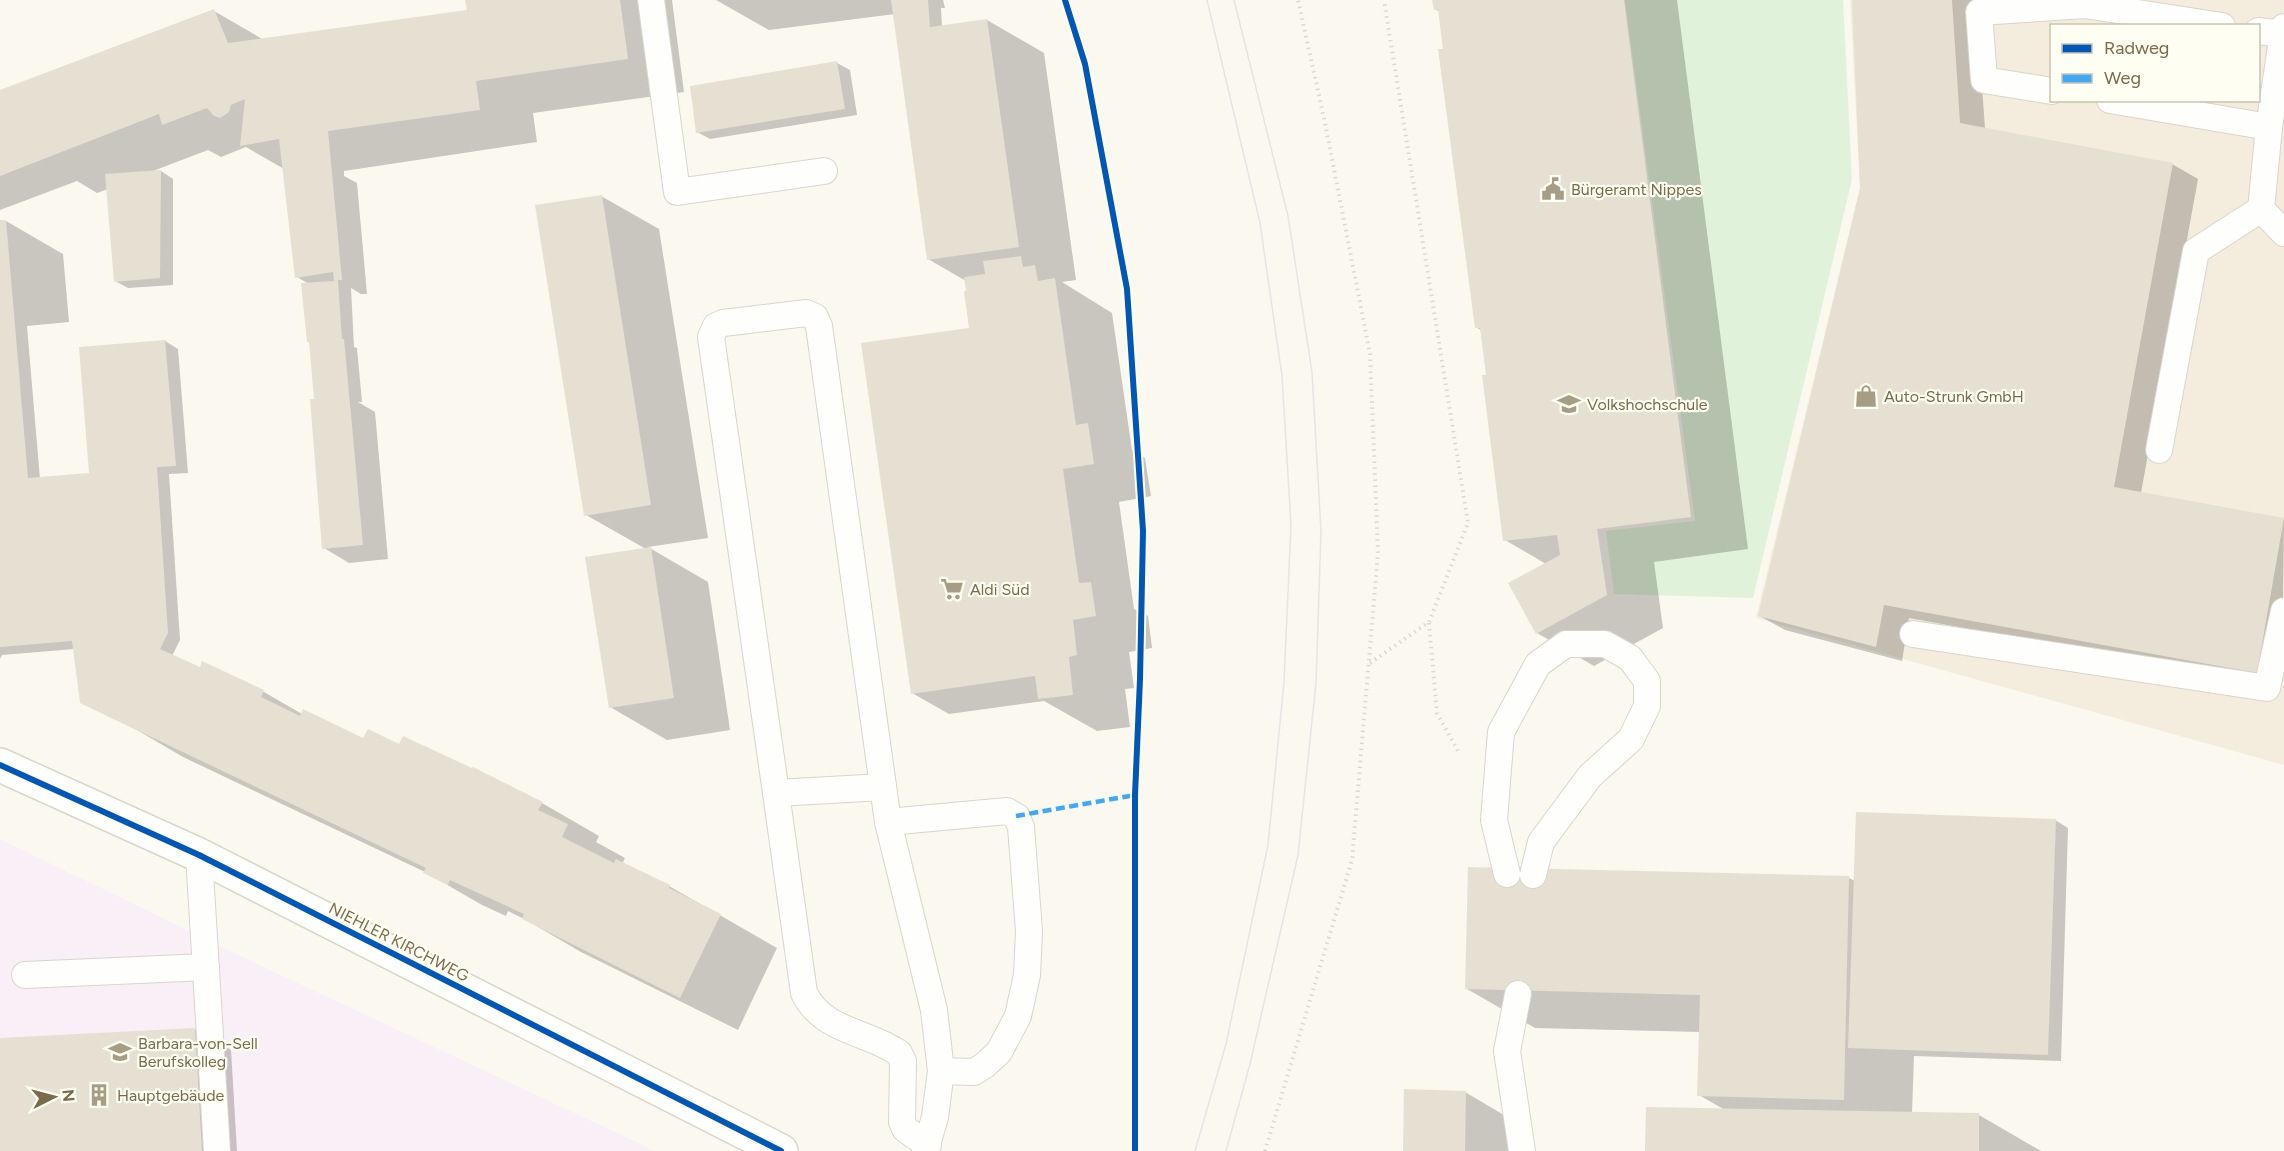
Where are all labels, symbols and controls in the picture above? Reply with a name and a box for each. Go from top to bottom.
legend [2050,24,2260,102]
text: Radweg [2104,37,2169,59]
text: Weg [2104,67,2141,89]
public building icon: Bürgeramt Nippes [1540,176,1566,202]
place label: Bürgeramt Nippes [1571,180,1702,199]
shop icon: Auto-Strunk GmbH [1853,383,1879,409]
place label: Auto-Strunk GmbH [1884,387,2024,406]
school or university icon: Volkshochschule [1556,391,1582,417]
place label: Volkshochschule [1587,395,1708,414]
supermarket icon: Aldi Süd [939,576,965,602]
place label: Aldi Süd [970,580,1030,599]
street label: NIEHLER KIRCHWEG [326,898,472,986]
place label: Barbara-von-Sell Berufskolleg [138,1034,258,1071]
school or university icon: Barbara-von-Sell Berufskolleg [107,1039,133,1065]
north arrow [24,1067,84,1127]
building icon: Hauptgebäude [86,1082,112,1108]
place label: Hauptgebäude [117,1086,225,1105]
text: N [58,1088,79,1103]

